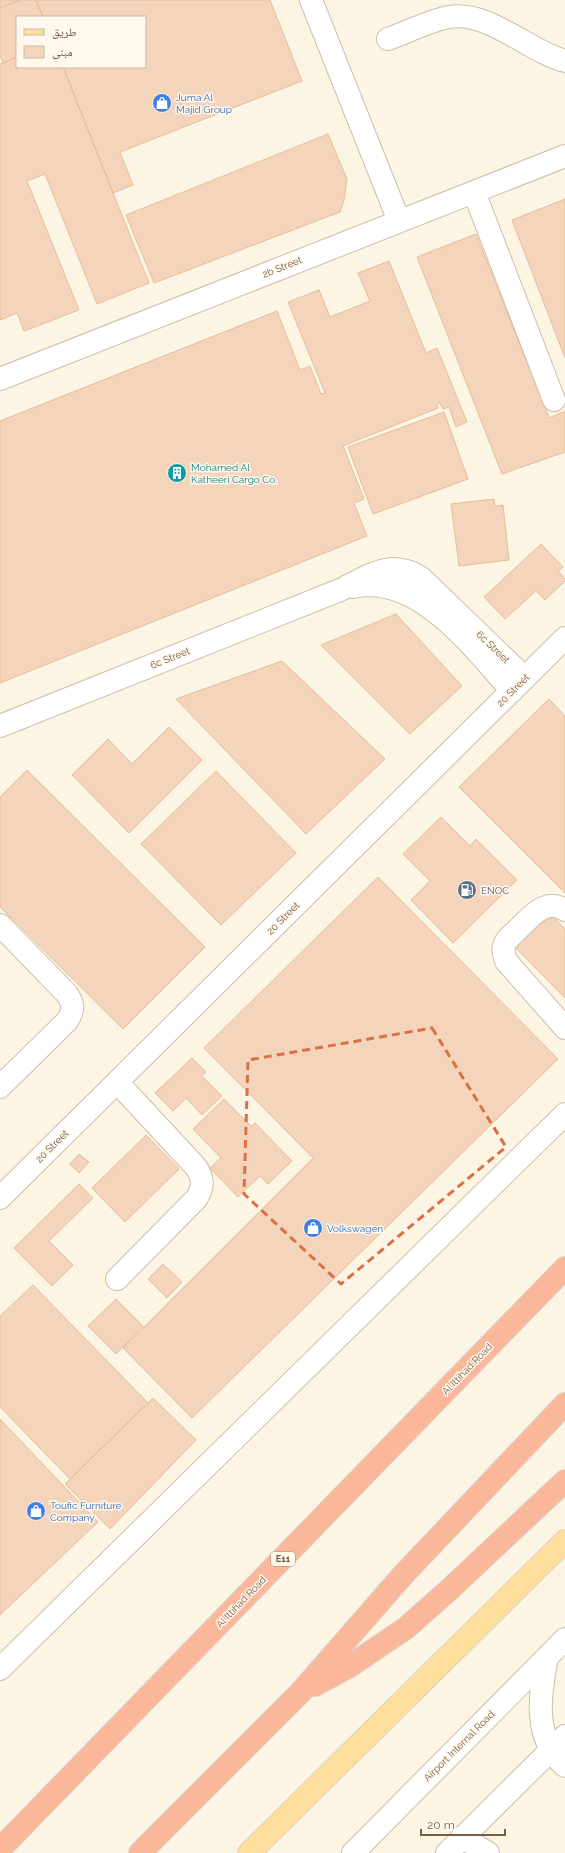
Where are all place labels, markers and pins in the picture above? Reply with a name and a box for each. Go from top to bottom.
shop icon: Juma Al Majid Group [151,92,173,114]
place label: Juma Al Majid Group [176,92,232,115]
building icon: Mohamed Al Katheeri Cargo Co. [166,462,188,484]
place label: Mohamed Al Katheeri Cargo Co. [191,462,277,485]
fuel station icon: ENOC [456,879,478,901]
place label: ENOC [481,885,509,896]
shop icon: Volkswagen [302,1217,324,1239]
place label: Volkswagen [327,1223,383,1234]
shop icon: Toufic Furniture Company [25,1500,47,1522]
place label: Toufic Furniture Company [50,1500,122,1523]

